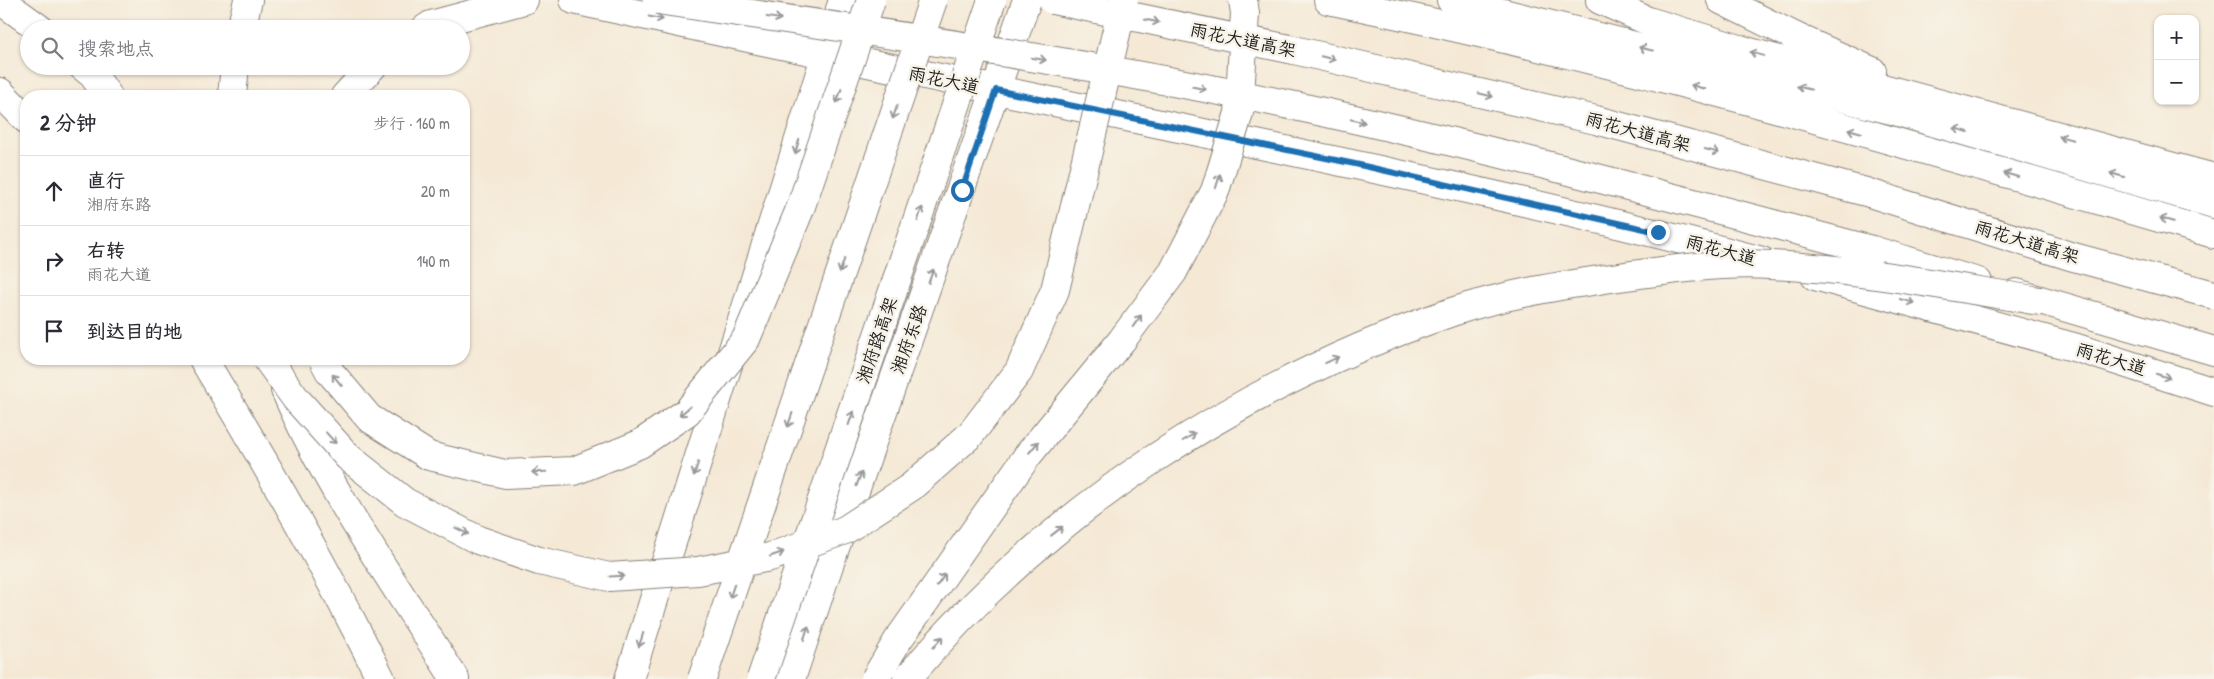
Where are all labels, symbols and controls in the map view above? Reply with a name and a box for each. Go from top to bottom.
one-way arrow [766,13,782,23]
one-way arrow [648,14,664,23]
map controls [2154,15,2199,105]
button: + [2154,15,2199,60]
one-way arrow [1144,16,1160,26]
street label: 雨花大道高架 [1188,16,1299,63]
search box [20,20,470,75]
icon: search [38,34,66,62]
text: 搜索地点 [78,35,154,61]
one-way arrow [1639,44,1655,53]
one-way arrow [1749,49,1765,58]
one-way arrow [1030,54,1046,64]
one-way arrow [1320,54,1336,63]
street label: 雨花大道 [906,60,982,99]
button: − [2154,60,2199,105]
one-way arrow [1691,81,1707,91]
one-way arrow [1796,83,1812,92]
one-way arrow [1190,84,1206,94]
one-way arrow [834,88,843,103]
one-way arrow [1478,91,1494,100]
one-way arrow [889,104,899,120]
street label: 雨花大道高架 [1583,105,1694,158]
text: 2 分钟 [40,108,97,137]
text: 步行 · 160 m [374,112,450,134]
one-way arrow [1349,117,1365,126]
one-way arrow [1847,125,1863,135]
one-way arrow [1953,125,1969,134]
one-way arrow [2058,132,2074,142]
one-way arrow [791,138,801,154]
one-way arrow [1704,147,1720,156]
text: 直行 [87,167,125,193]
one-way arrow [2004,169,2020,179]
one-way arrow [2109,170,2125,180]
one-way arrow [1213,174,1223,190]
icon: ahead [40,177,68,205]
route start [951,179,974,202]
text: 20 m [421,180,450,202]
text: 湘府东路 [87,193,151,215]
one-way arrow [916,207,925,223]
street label: 雨花大道高架 [1972,214,2082,269]
one-way arrow [2160,215,2176,224]
route end [1647,221,1670,244]
street label: 雨花大道 [1683,228,1759,271]
text: 右转 [87,237,125,263]
icon: right [40,247,68,275]
text: 140 m [416,250,450,272]
one-way arrow [837,258,847,274]
text: 雨花大道 [87,263,151,285]
one-way arrow [927,269,936,285]
street label: 湘府路高架 [850,293,903,386]
one-way arrow [1898,297,1914,306]
street label: 湘府东路 [884,301,933,377]
one-way arrow [1131,315,1142,328]
icon: arrive [40,317,68,345]
text: 到达目的地 [87,318,182,344]
street label: 雨花大道 [2073,336,2149,381]
one-way arrow [1324,355,1339,364]
one-way arrow [2155,371,2171,381]
one-way arrow [331,374,343,387]
one-way arrow [679,406,692,417]
one-way arrow [847,411,856,426]
one-way arrow [785,412,794,427]
one-way arrow [325,431,336,444]
one-way arrow [1182,432,1196,442]
one-way arrow [1029,441,1040,454]
one-way arrow [690,460,700,476]
one-way arrow [531,468,547,477]
one-way arrow [855,472,864,487]
one-way arrow [454,526,469,536]
one-way arrow [1050,526,1063,537]
one-way arrow [769,549,784,558]
one-way arrow [608,571,624,581]
one-way arrow [936,573,946,587]
one-way arrow [727,582,736,598]
one-way arrow [802,625,812,641]
one-way arrow [636,632,646,648]
one-way arrow [932,635,944,648]

